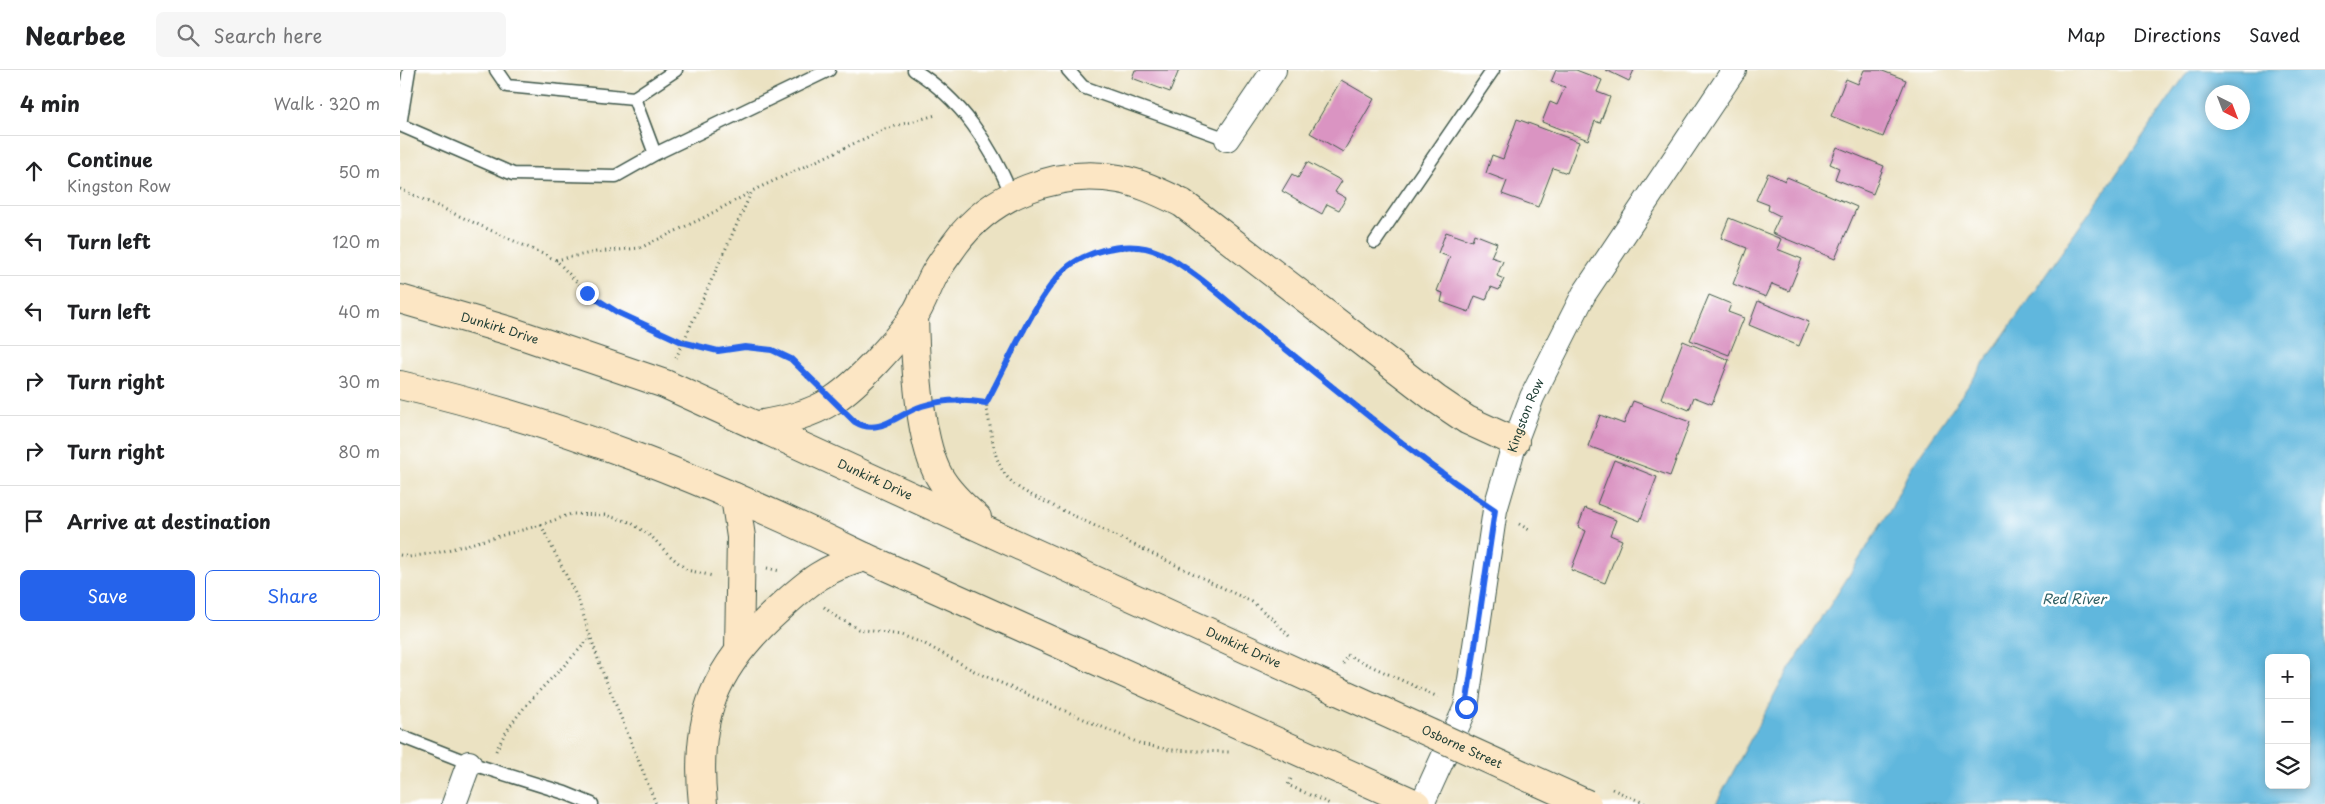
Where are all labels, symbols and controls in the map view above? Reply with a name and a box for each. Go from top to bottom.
search box [156,12,506,57]
text: Nearbee [25,17,126,53]
icon: search [174,21,202,49]
text: Search here [214,21,322,49]
text: Map [2067,21,2105,48]
text: Directions [2133,21,2221,48]
text: Saved [2249,21,2300,48]
north arrow [2205,85,2250,130]
text: 4 min [20,87,80,119]
text: Walk · 320 m [274,91,380,115]
text: Continue [67,145,153,173]
icon: ahead [20,157,48,185]
text: 50 m [339,159,380,183]
text: Kingston Row [67,173,171,197]
icon: left [20,227,48,255]
text: Turn left [67,227,151,255]
text: 120 m [333,229,380,253]
route end [576,282,599,305]
icon: left [20,297,48,325]
text: Turn left [67,297,151,325]
text: 40 m [338,299,380,323]
street label: Dunkirk Drive [459,307,541,348]
icon: right [20,367,48,395]
text: Turn right [67,367,165,395]
text: 30 m [338,369,380,393]
street label: Kingston Row [1502,375,1548,454]
icon: right [20,437,48,465]
text: Turn right [67,437,165,465]
text: 80 m [338,439,380,463]
street label: Dunkirk Drive [835,454,916,504]
icon: arrive [20,507,48,535]
text: Arrive at destination [67,507,271,535]
button: Save [20,570,195,621]
button: Share [205,570,380,621]
water label: Red River [2042,588,2107,609]
street label: Dunkirk Drive [1203,622,1284,672]
map controls [2265,654,2310,789]
button: + [2265,654,2310,699]
route start [1455,696,1478,719]
button: − [2265,699,2310,744]
street label: Osborne Street [1419,720,1506,773]
button: layers [2265,744,2310,789]

